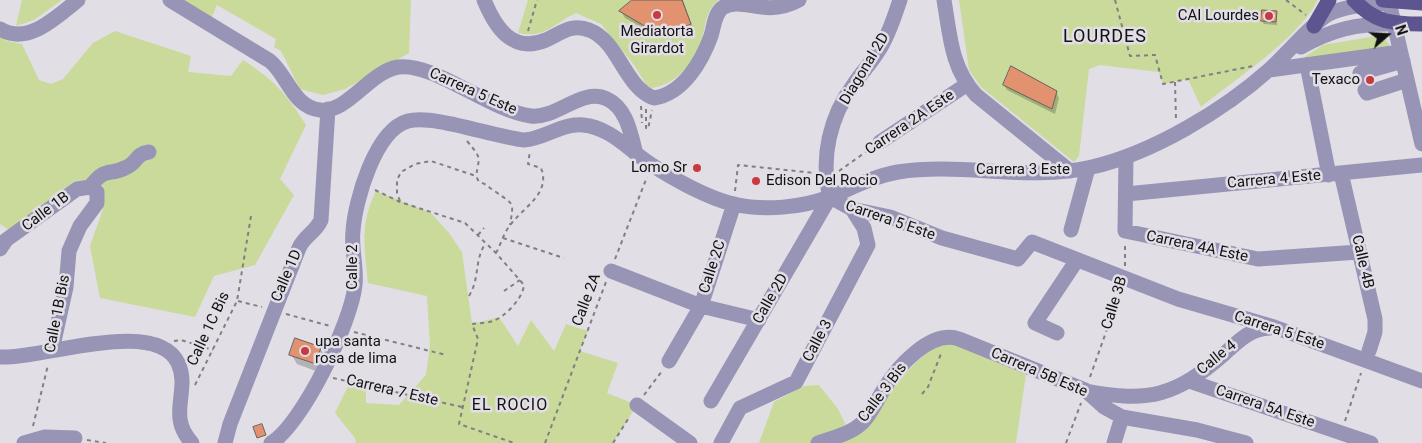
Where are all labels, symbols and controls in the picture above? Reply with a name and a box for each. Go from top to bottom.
place label: CAI Lourdes [1178,7,1259,25]
marker: Mediatorta Girardot [651,9,663,21]
marker: CAI Lourdes [1263,10,1275,22]
north arrow [1362,10,1412,60]
place label: Mediatorta Girardot [620,23,694,58]
text: N [1392,23,1410,37]
district label: LOURDES [1062,26,1148,48]
street label: Diagonal 2D [837,30,893,108]
street label: Carrera 5 Este [426,65,520,119]
place label: Texaco [1312,71,1360,89]
marker: Texaco [1364,74,1376,86]
street label: Carrera 2A Este [862,87,958,159]
place label: Lomo Sr [631,159,687,177]
street label: Carrera 3 Este [976,161,1070,179]
marker: Lomo Sr [691,162,703,174]
street label: Carrera 4 Este [1226,167,1322,193]
place label: Edison Del Rocio [766,172,878,190]
marker: Edison Del Rocio [750,175,762,187]
street label: Calle 1B [19,188,73,236]
street label: Carrera 5 Este [843,197,937,245]
street label: Carrera 4A Este [1144,227,1250,267]
street label: Calle 4B [1347,233,1377,291]
street label: Calle 2C [696,238,730,296]
street label: Calle 2 [344,244,362,290]
street label: Calle 1D [268,247,306,305]
street label: Calle 2A [569,271,605,329]
street label: Calle 2D [749,271,793,327]
street label: Calle 1B Bis [42,273,74,355]
street label: Calle 3B [1098,274,1132,332]
street label: Calle 1C Bis [184,289,234,369]
street label: Carrera 5 Este [1232,308,1326,354]
street label: Calle 3 [799,317,837,365]
place label: upa santa rosa de lima [315,333,397,368]
street label: Calle 4 [1194,337,1240,379]
marker: upa santa rosa de lima [299,345,311,357]
street label: Carrera 5B Este [988,345,1090,401]
street label: Calle 3 Bis [855,360,911,426]
street label: Carrera 7 Este [344,372,440,410]
street label: Carrera 5A Este [1213,382,1317,432]
district label: EL ROCIO [471,396,549,416]

